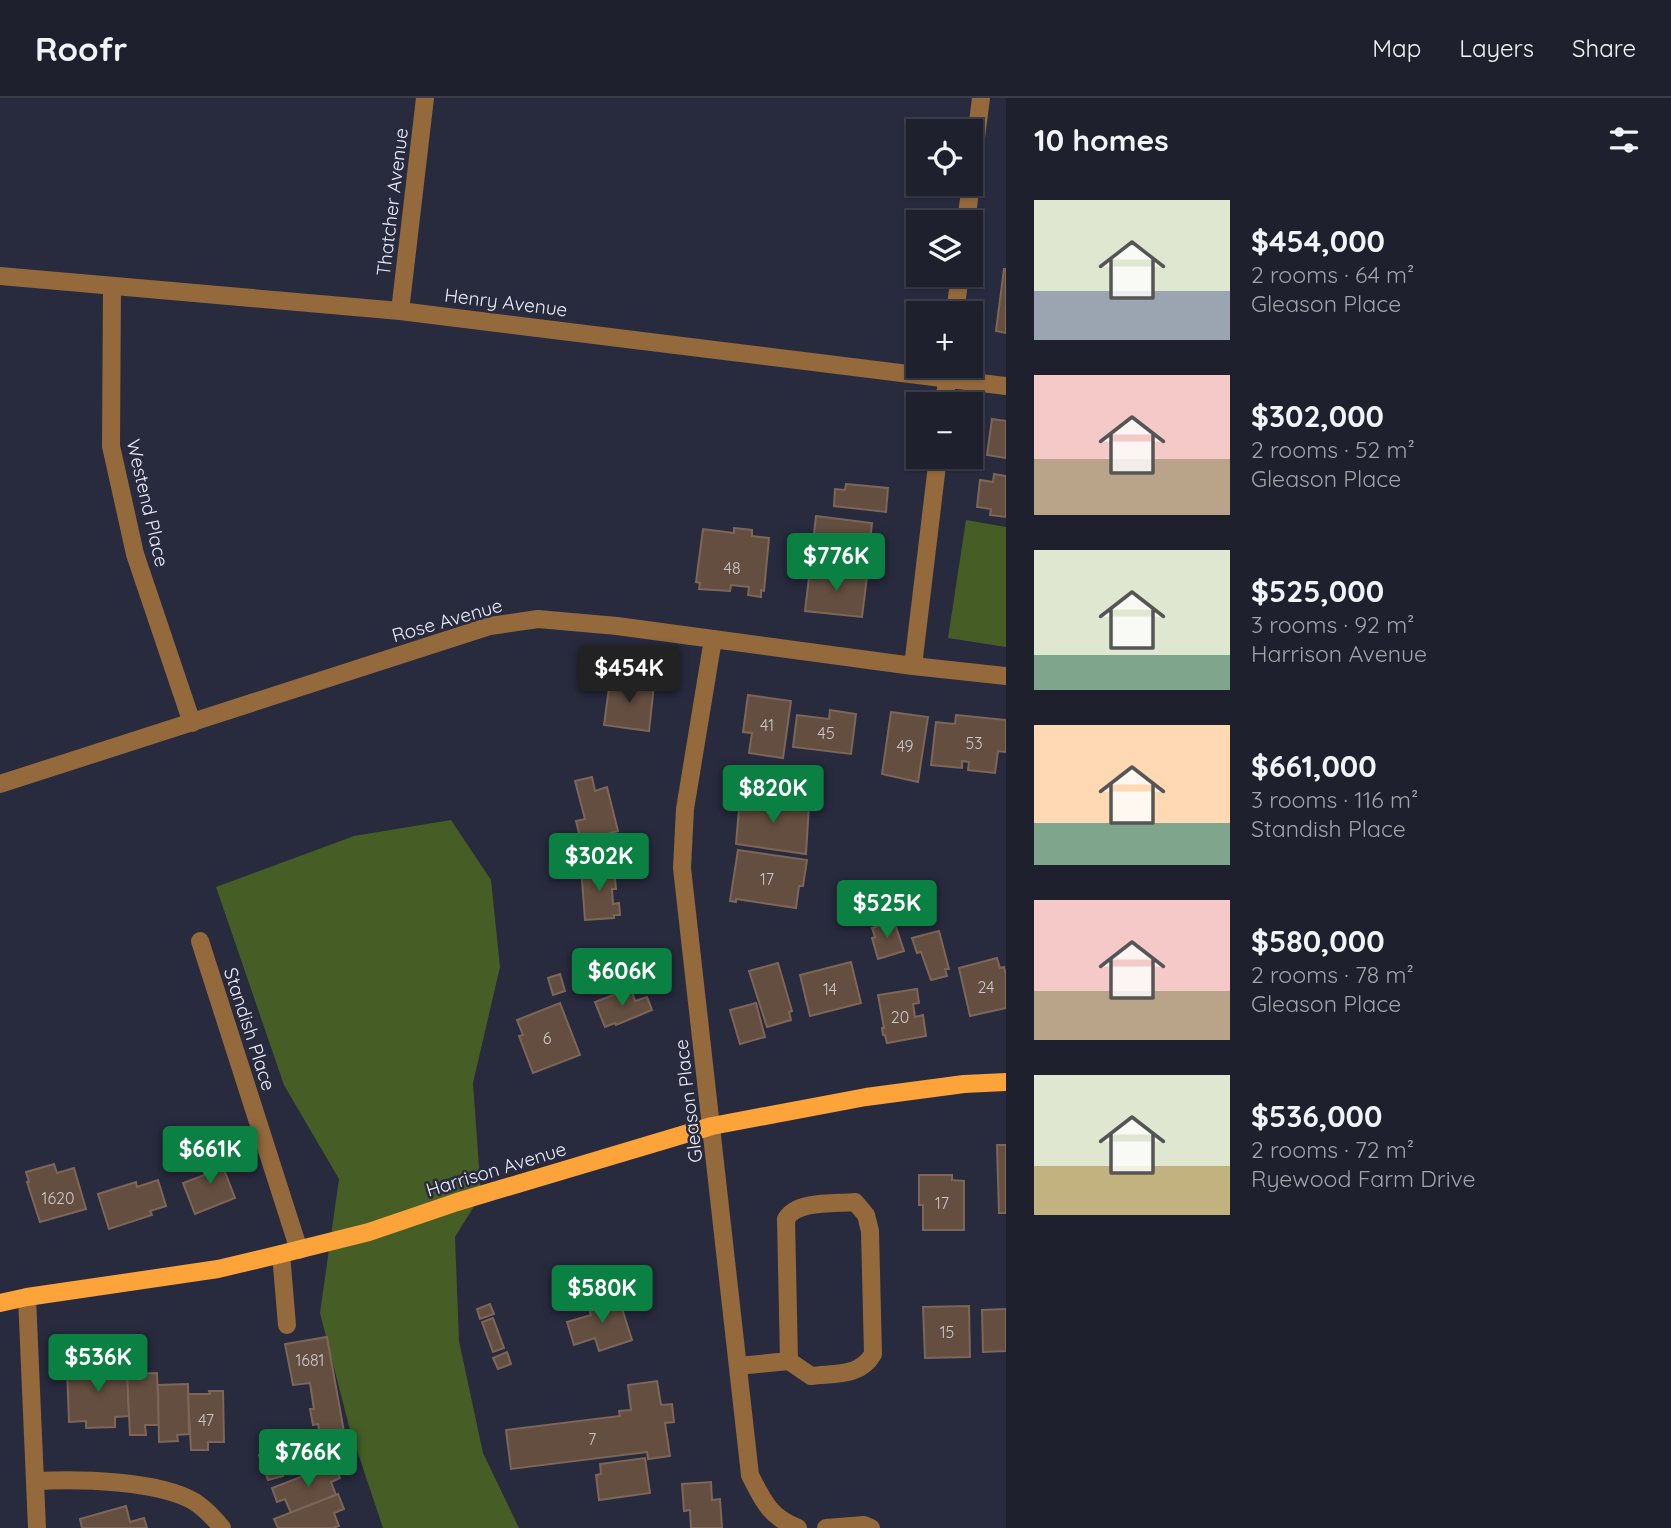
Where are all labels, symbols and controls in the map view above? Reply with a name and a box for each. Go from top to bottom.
text: Roofr [35,28,127,69]
text: Map [1372,33,1421,63]
text: Layers [1459,33,1534,63]
text: Share [1572,33,1636,63]
map controls [906,119,983,469]
button: locate [906,119,983,196]
text: 10 homes [1034,121,1169,159]
icon: filters [1605,121,1643,159]
street label: Thatcher Avenue [371,127,413,277]
button: layers [906,210,983,287]
text: $454,000 [1251,222,1385,260]
icon: home [1090,228,1174,312]
text: 2 rooms · 64 m² [1251,260,1414,289]
street label: Henry Avenue [443,283,569,321]
text: Gleason Place [1251,289,1401,318]
button: + [906,301,983,378]
button: − [906,392,983,469]
text: $302,000 [1251,397,1384,435]
icon: home [1090,403,1174,487]
text: 2 rooms · 52 m² [1251,435,1415,464]
street label: Westend Place [122,437,174,569]
text: Gleason Place [1251,464,1401,493]
pin: $776K [787,533,885,593]
text: $776K [803,541,869,570]
house number: 48 [723,558,741,578]
text: $525,000 [1251,572,1384,610]
icon: home [1090,578,1174,662]
street label: Rose Avenue [389,593,505,647]
text: 3 rooms · 92 m² [1251,610,1414,639]
text: Harrison Avenue [1251,639,1427,668]
pin: $454K [580,646,678,705]
text: $454K [594,653,664,682]
house number: 41 [760,715,774,735]
house number: 45 [817,723,835,743]
house number: 53 [965,733,983,753]
house number: 49 [896,736,914,756]
text: $661,000 [1251,747,1377,785]
icon: home [1090,753,1174,837]
pin: $820K [724,766,822,825]
text: $820K [739,773,807,802]
text: 3 rooms · 116 m² [1251,785,1418,814]
text: Standish Place [1251,814,1406,843]
pin: $302K [550,834,648,893]
text: $302K [565,841,633,870]
house number: 17 [760,869,774,889]
pin: $525K [838,880,936,940]
text: $525K [853,888,921,917]
text: $580,000 [1251,922,1385,960]
icon: home [1090,928,1174,1012]
pin: $606K [573,948,671,1008]
text: $606K [588,956,656,985]
text: 2 rooms · 78 m² [1251,960,1414,989]
street label: Standish Place [219,964,281,1094]
house number: 24 [977,977,995,997]
house number: 14 [823,979,837,999]
text: Gleason Place [1251,989,1401,1018]
house number: 20 [891,1007,909,1027]
house number: 6 [543,1028,552,1048]
street label: Gleason Place [669,1038,707,1164]
text: $536,000 [1251,1097,1382,1135]
icon: home [1090,1103,1174,1187]
pin: $661K [161,1126,259,1186]
text: $661K [179,1134,241,1163]
text: 2 rooms · 72 m² [1251,1135,1414,1164]
street label: Harrison Avenue [423,1136,569,1202]
text: Ryewood Farm Drive [1251,1164,1476,1193]
house number: 1620 [42,1188,74,1208]
house number: 17 [935,1193,949,1213]
pin: $580K [553,1266,651,1325]
text: $580K [568,1273,636,1302]
house number: 15 [940,1322,954,1342]
pin: $536K [49,1334,147,1394]
text: $536K [64,1342,132,1371]
house number: 1681 [295,1350,325,1370]
house number: 47 [198,1410,214,1430]
house number: 7 [588,1429,596,1449]
pin: $766K [259,1430,357,1489]
text: $766K [275,1437,341,1466]

